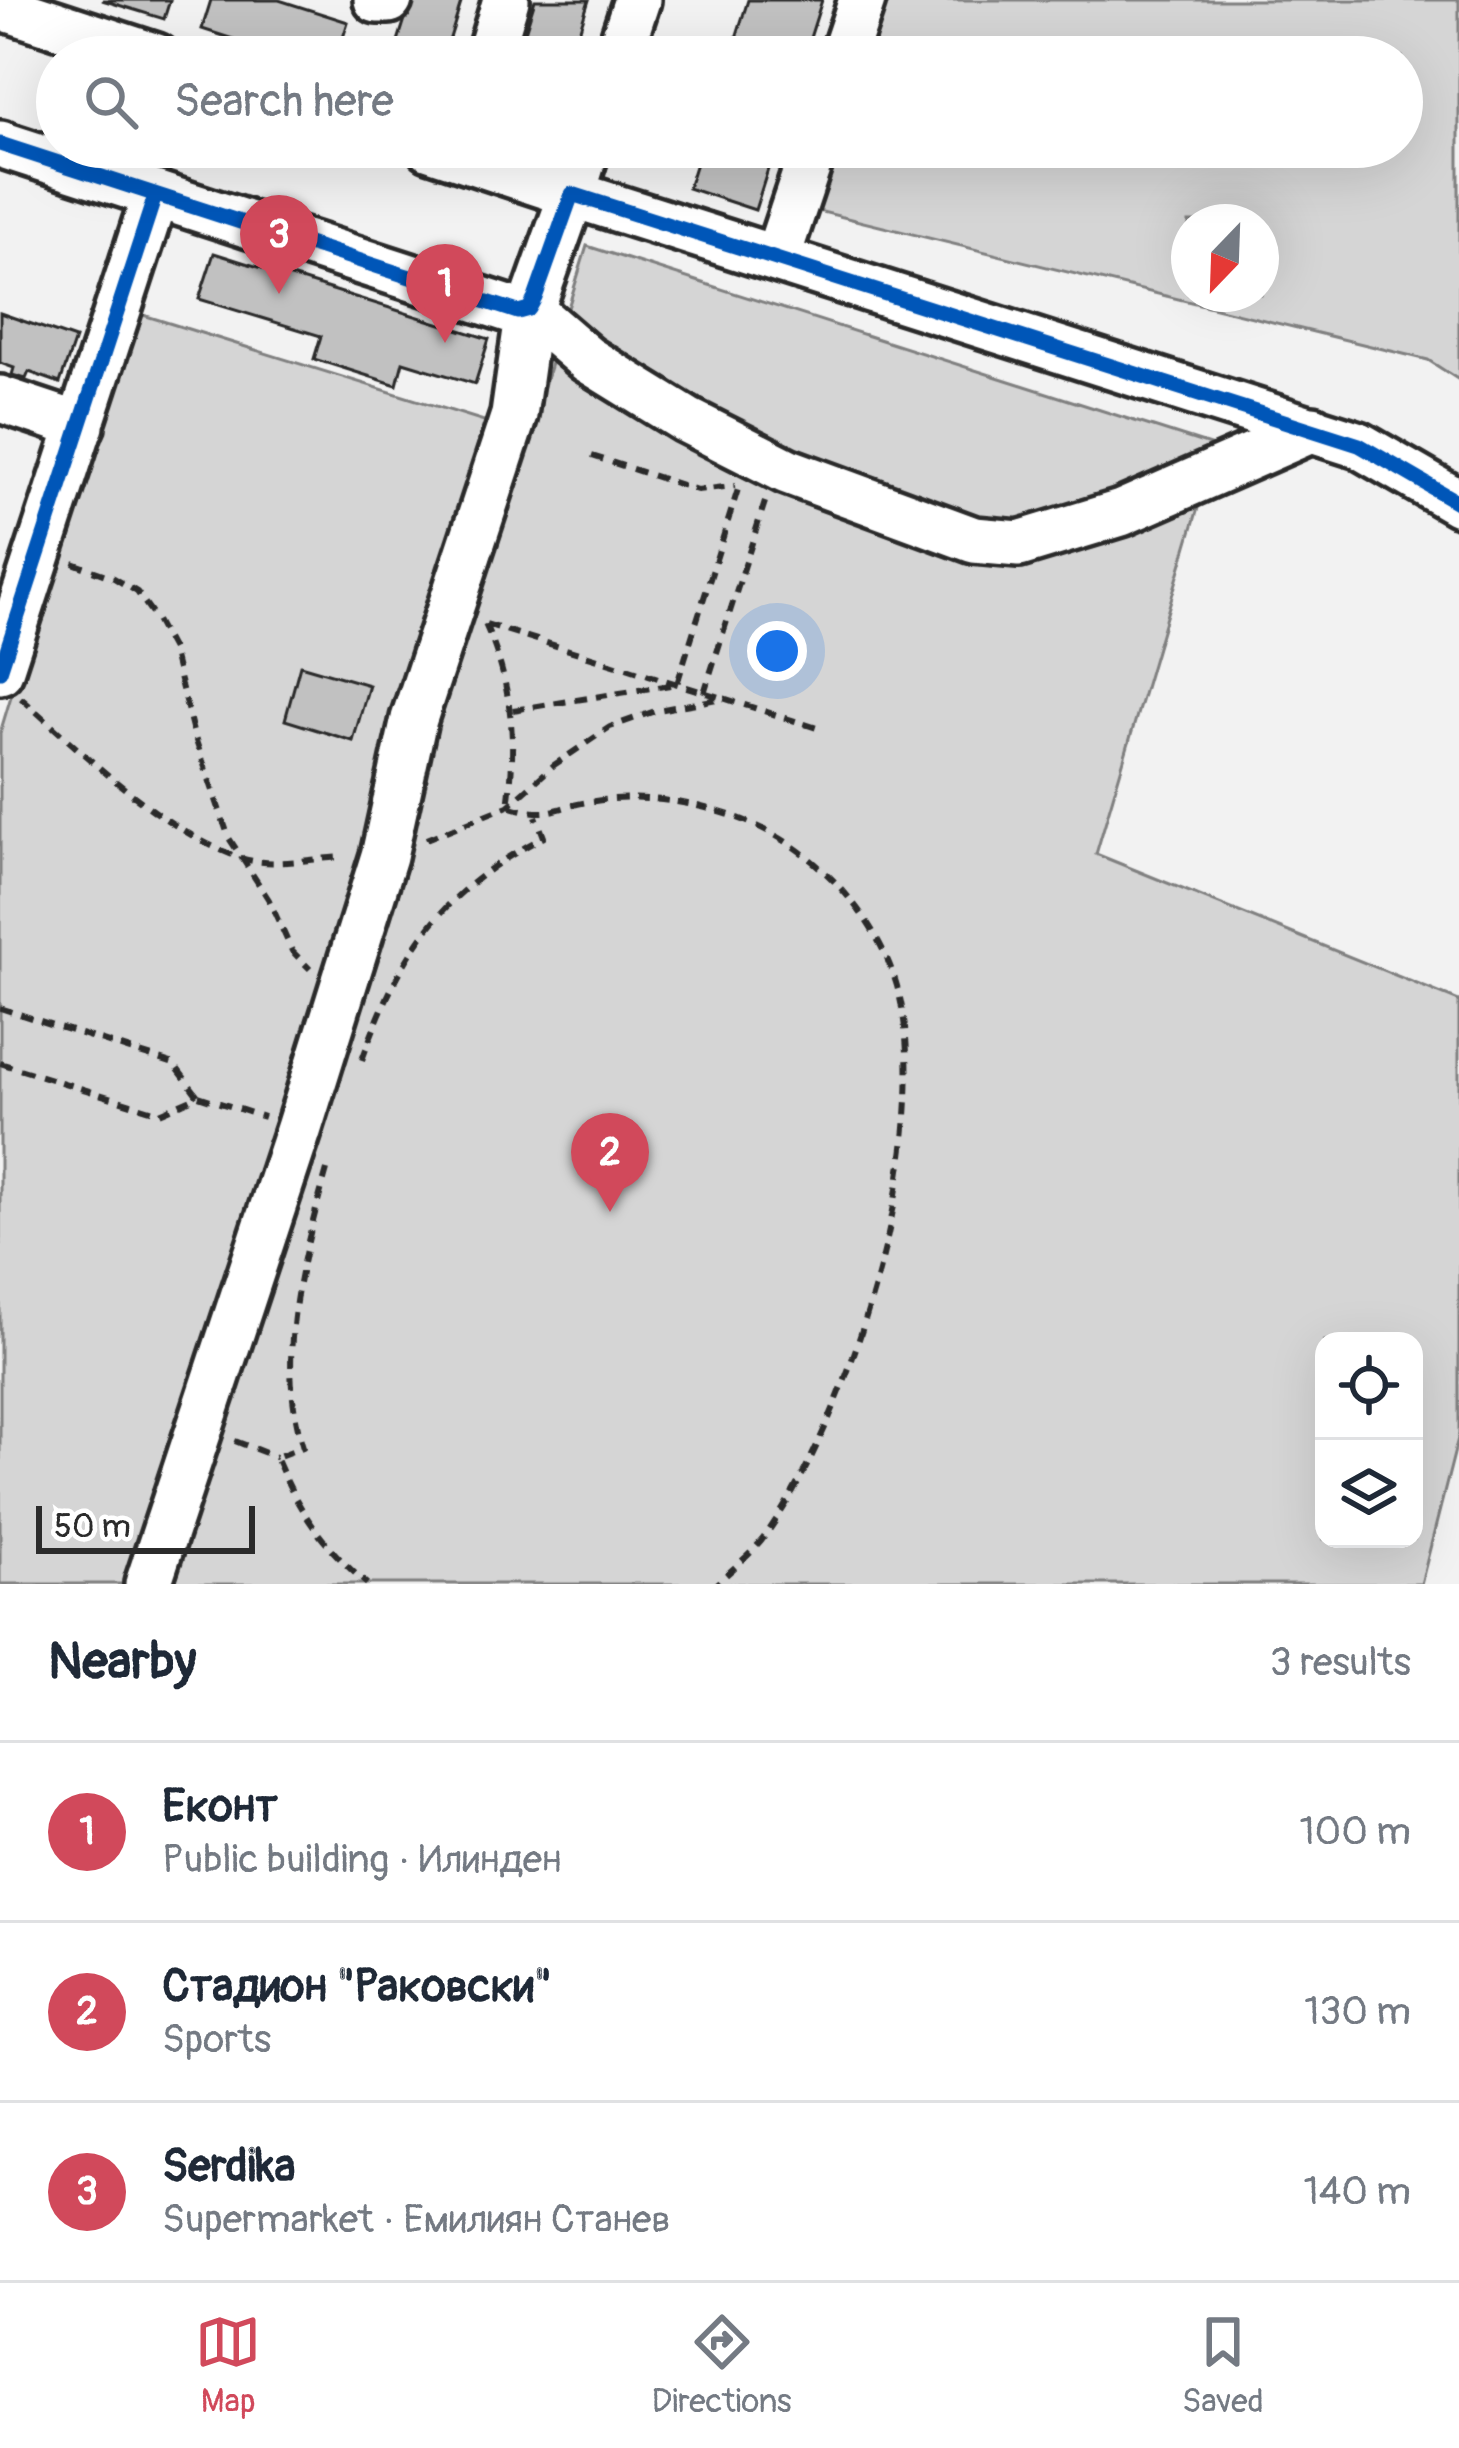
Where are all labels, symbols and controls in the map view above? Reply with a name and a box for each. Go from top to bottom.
search box [36,36,1423,168]
icon: search [78,69,144,135]
text: Search here [174,74,394,130]
pin: 3 [240,195,318,294]
north arrow [1171,204,1279,312]
pin: 1 [406,244,484,343]
your location [747,621,807,681]
pin: 2 [571,1113,649,1212]
map controls [1315,1332,1423,1548]
button: locate [1315,1332,1423,1440]
button: layers [1315,1440,1423,1548]
scale bar [36,1500,255,1553]
text: 50 m [54,1506,131,1547]
text: Nearby [48,1630,196,1694]
text: 3 results [1270,1638,1411,1687]
text: Еконт [162,1779,278,1835]
text: 1 [79,1807,95,1856]
text: 100 m [1299,1807,1411,1856]
text: Public building · Илинден [162,1835,561,1884]
text: Стадион "Раковски" [162,1959,552,2015]
text: 2 [76,1987,98,2036]
text: 130 m [1304,1987,1411,2036]
text: Sports [162,2015,271,2064]
text: Serdika [162,2139,295,2195]
text: 3 [76,2167,98,2216]
text: 140 m [1303,2167,1411,2216]
text: Supermarket · Емилиян Станев [162,2195,670,2244]
tab: Map [195,2309,261,2422]
tab: Directions [652,2309,792,2422]
tab: Saved [1182,2309,1264,2422]

